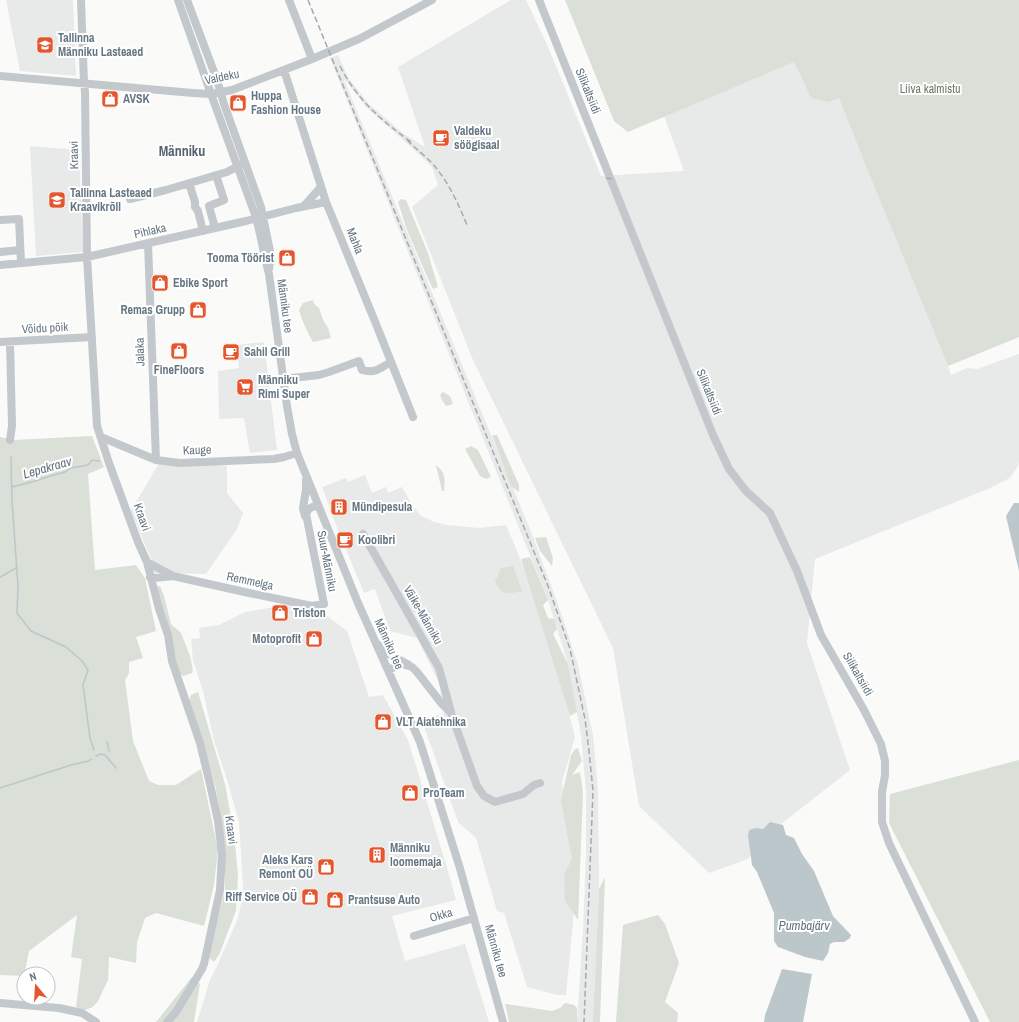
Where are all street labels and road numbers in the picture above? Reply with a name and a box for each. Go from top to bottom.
street label: Valdeku [203,66,241,88]
street label: Silikaltsiidi [572,66,604,116]
street label: Kraavi [66,141,82,169]
street label: Pihlaka [132,219,168,242]
street label: Mahla [343,226,368,257]
street label: Männiku tee [273,278,297,334]
street label: Võidu põik [21,319,69,337]
street label: Jalaka [131,337,148,366]
street label: Silikaltsiidi [693,367,725,417]
street label: Kauge [183,442,211,458]
street label: Kraavi [130,501,154,533]
street label: Suur-Männiku [313,529,341,593]
street label: Remmelga [225,568,275,594]
street label: Väike-Männiku [400,583,446,647]
street label: Männiku tee [371,616,407,672]
street label: Silikaltsiidi [839,649,877,699]
street label: Kraavi [221,815,241,845]
street label: Okka [428,904,455,926]
street label: Männiku tee [481,923,511,979]

